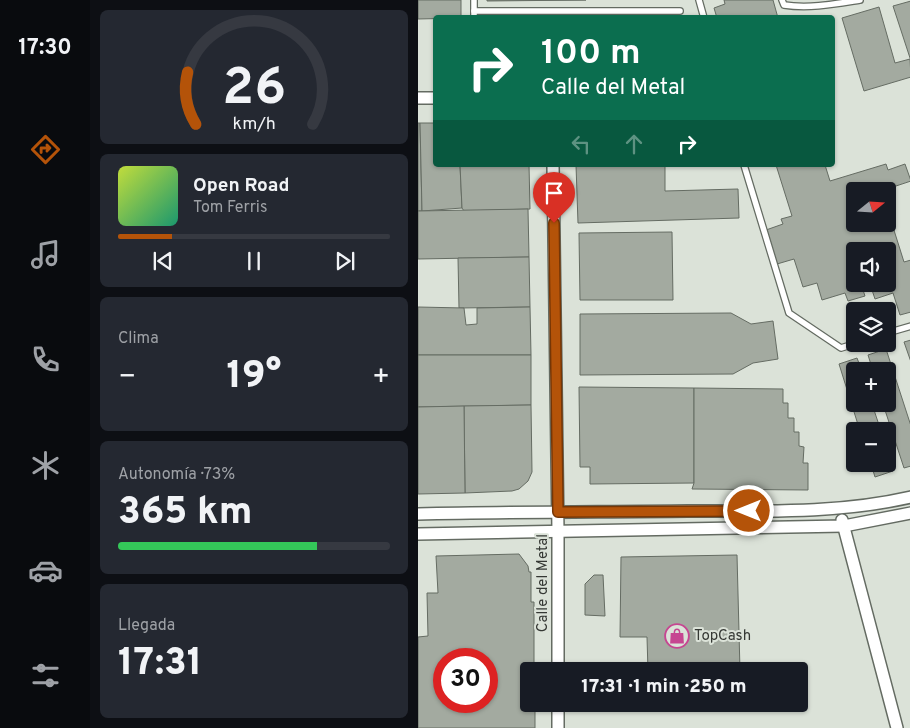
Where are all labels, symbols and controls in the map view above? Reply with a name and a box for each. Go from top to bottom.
text: 100 m [541,32,641,76]
text: 17:30 [18,35,72,62]
icon: right [458,35,523,100]
text: 26 [222,57,286,123]
text: Calle del Metal [541,75,685,102]
text: km/h [232,113,276,136]
icon: left [567,130,595,158]
icon: ahead [620,130,648,158]
icon: right [673,130,701,158]
icon: directions [28,132,63,167]
pin [533,172,575,223]
text: Open Road [193,174,289,198]
icon: arrive [540,179,568,207]
north arrow [846,182,896,232]
map controls [846,182,896,472]
text: Tom Ferris [193,198,267,218]
icon: music [28,237,63,272]
button: sound [846,242,896,292]
icon: previous [149,247,177,275]
icon: pause [240,247,268,275]
icon: next [331,247,359,275]
button: layers [846,302,896,352]
text: Clima [118,329,159,349]
icon: phone [28,342,63,377]
text: 19° [226,353,282,402]
text: − [118,360,136,396]
text: + [372,360,390,396]
button: + [846,362,896,412]
button: − [846,422,896,472]
icon: climate [28,448,63,483]
text: Autonomía · 73% [118,465,235,485]
position arrow [722,484,774,536]
text: 365 km [118,489,252,538]
street label: Calle del Metal [534,534,553,632]
icon: car [28,553,63,588]
text: Llegada [118,616,175,636]
shop icon: TopCash [664,623,690,649]
place label: TopCash [694,627,751,646]
text: 17:31 [118,640,202,689]
speed limit sign: 30 [433,648,498,713]
icon: filters [28,658,63,693]
text: 17:31 · 1 min · 250 m [581,675,747,699]

